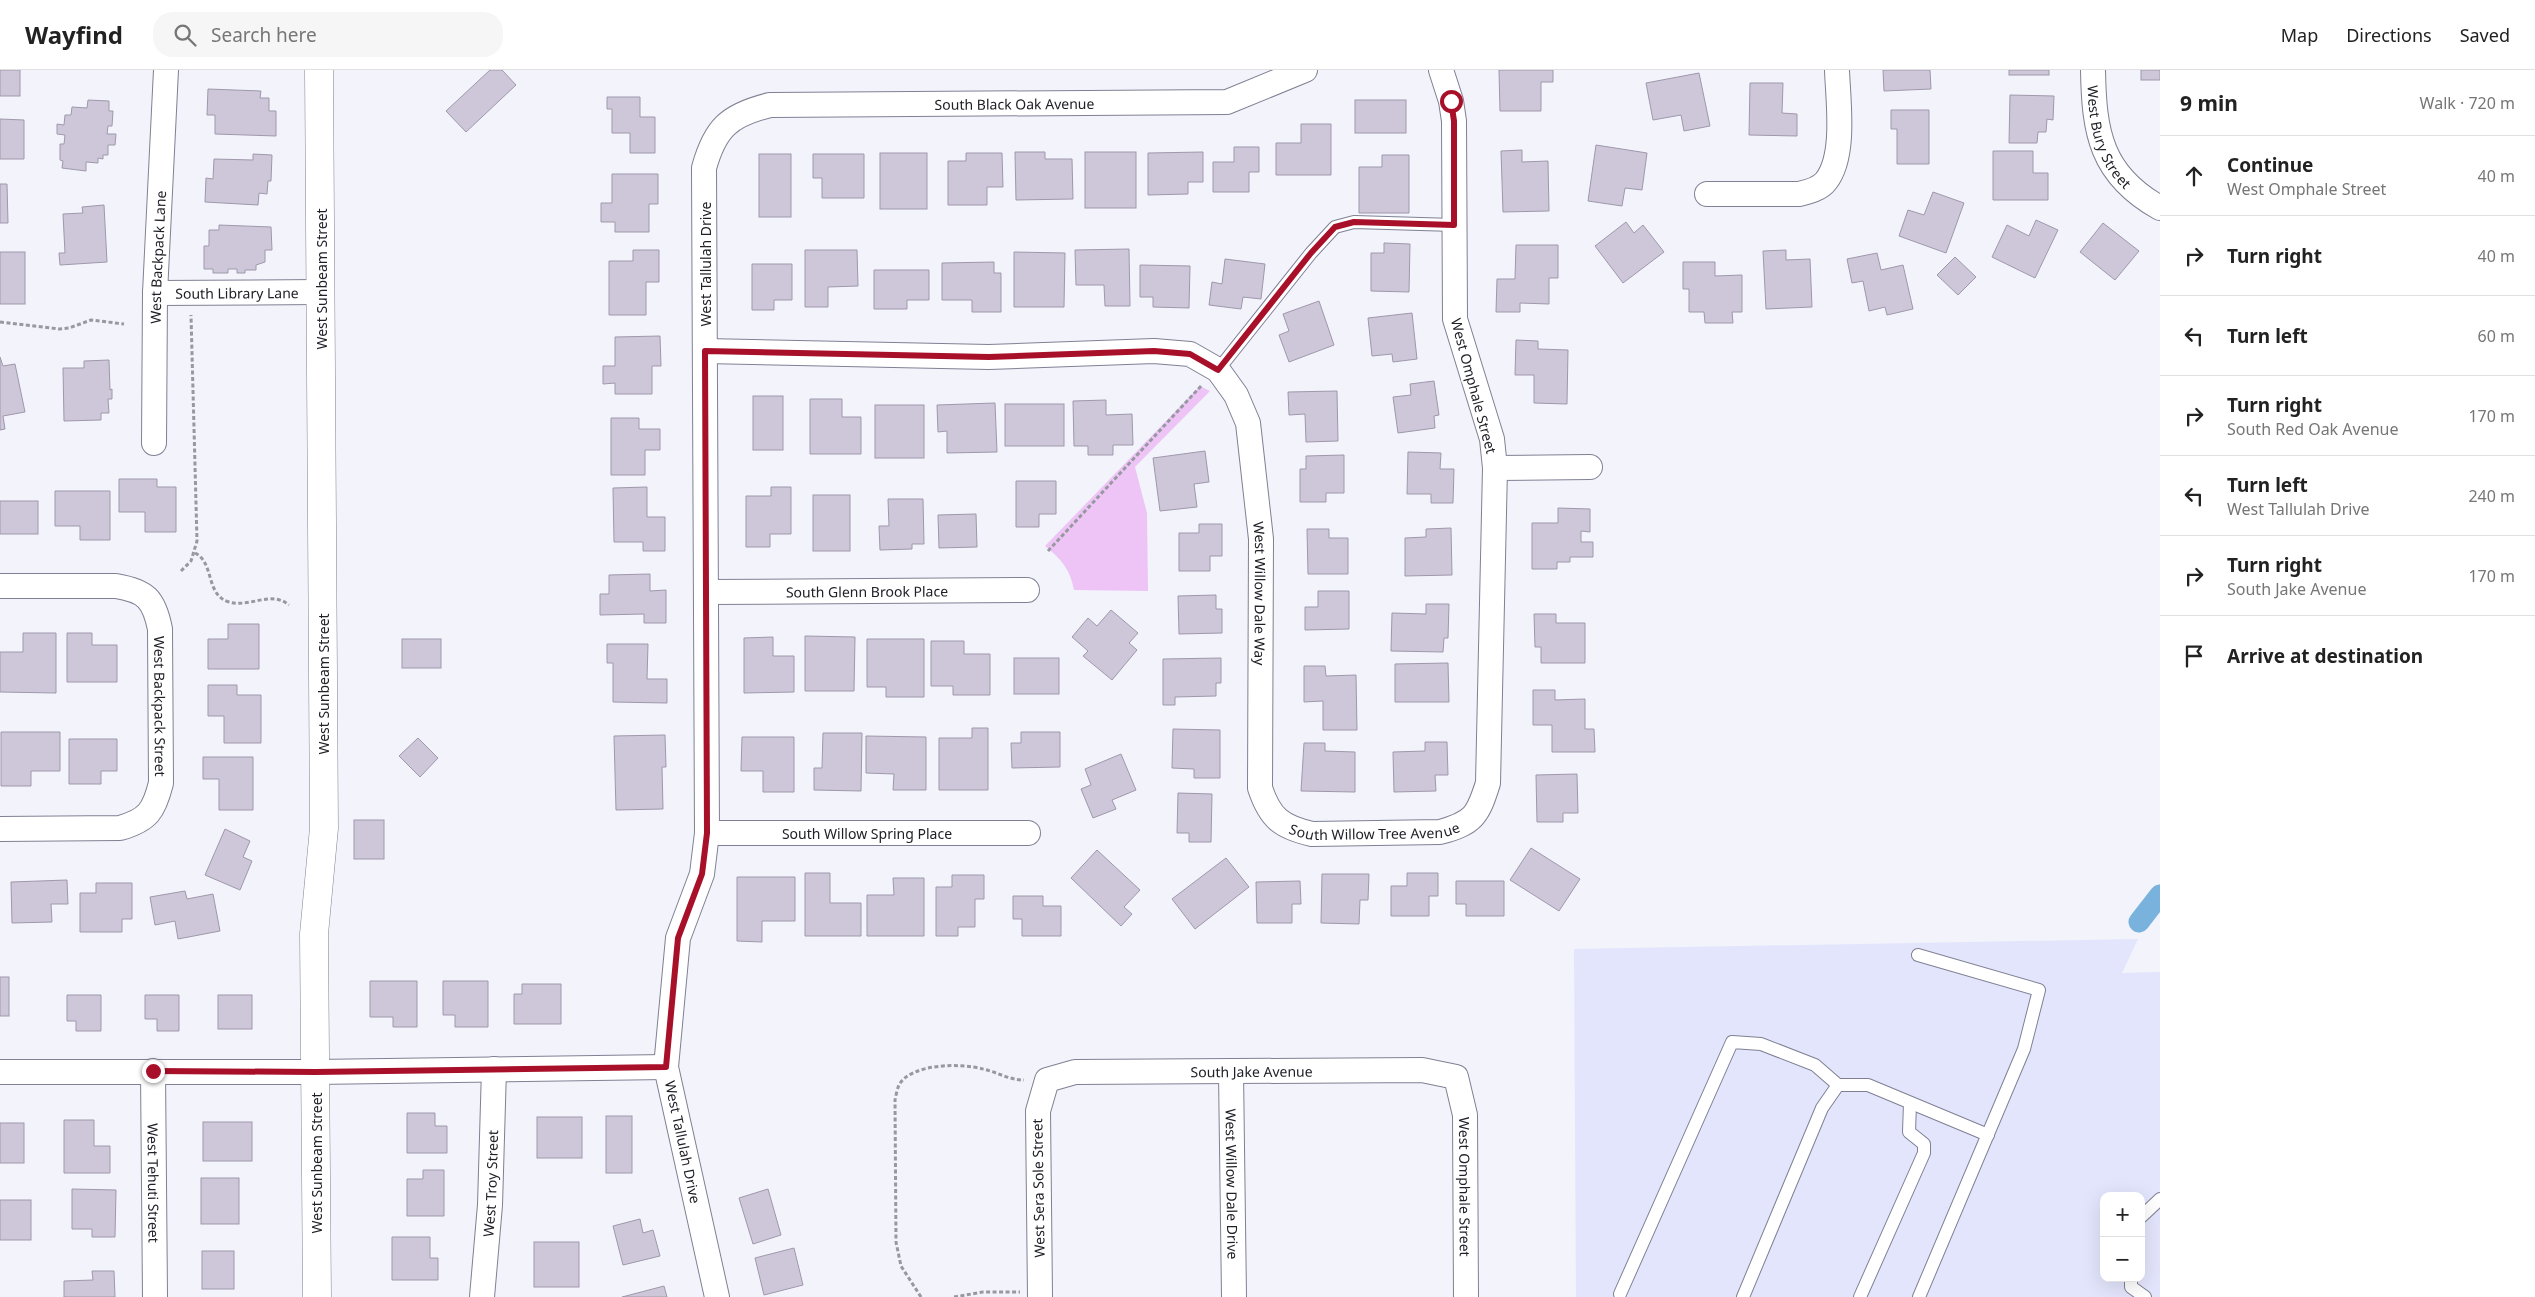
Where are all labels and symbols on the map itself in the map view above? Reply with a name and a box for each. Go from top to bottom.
street label: West Bury Street [2084,85,2136,192]
route start [1440,90,1463,113]
street label: South Black Oak Avenue [935,93,1095,113]
street label: West Backpack Lane [145,190,170,324]
street label: West Tallulah Drive [696,201,715,326]
street label: West Sunbeam Street [312,208,331,350]
street label: South Library Lane [175,283,299,302]
street label: West Omphale Street [1447,316,1501,456]
street label: West Willow Dale Way [1250,521,1271,666]
street label: South Glenn Brook Place [786,581,948,601]
street label: West Sunbeam Street [314,613,333,755]
street label: West Backpack Street [151,636,170,777]
street label: South Willow Tree Avenue [1287,817,1462,844]
street label: South Willow Spring Place [782,824,952,843]
route end [142,1060,165,1083]
street label: South Jake Avenue [1190,1061,1313,1081]
street label: West Tallulah Drive [661,1079,705,1205]
street label: West Sunbeam Street [307,1092,326,1234]
street label: West Willow Dale Drive [1222,1108,1243,1260]
street label: West Omphale Street [1456,1117,1475,1257]
street label: West Sera Sole Street [1027,1118,1049,1258]
street label: West Tehuti Street [144,1123,164,1243]
street label: West Troy Street [478,1130,502,1237]

